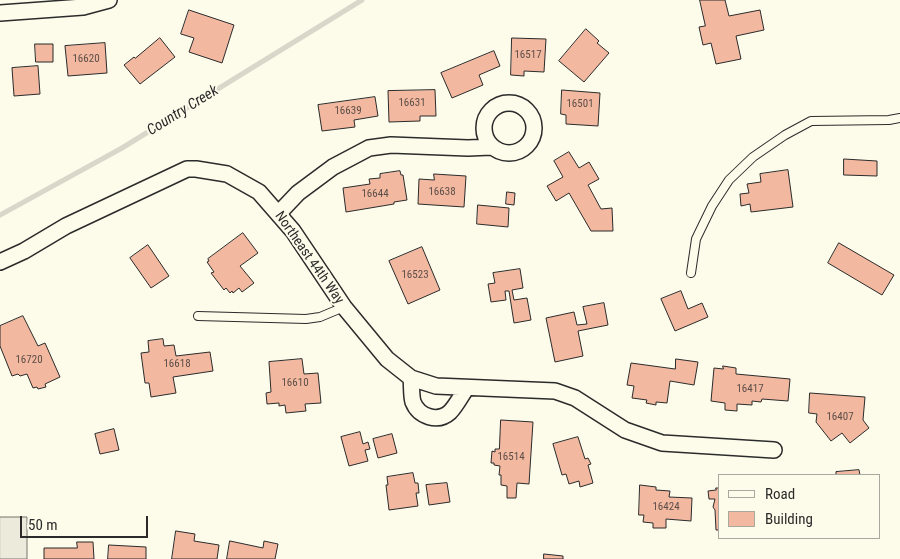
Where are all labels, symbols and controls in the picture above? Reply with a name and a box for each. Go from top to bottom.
house number: 16517 [514,48,542,62]
house number: 16620 [72,52,100,66]
water label: Country Creek [144,82,222,140]
house number: 16631 [398,96,426,110]
house number: 16501 [566,97,594,111]
house number: 16639 [334,104,362,118]
house number: 16638 [428,185,456,199]
house number: 16644 [361,187,389,201]
street label: Northeast 44th Way [271,209,347,307]
house number: 16523 [401,268,429,282]
house number: 16720 [15,353,43,367]
house number: 16618 [163,357,191,371]
house number: 16610 [281,376,309,390]
house number: 16417 [736,382,764,396]
house number: 16407 [826,410,854,424]
house number: 16514 [497,450,525,464]
legend [718,474,880,539]
text: Road [765,485,795,503]
house number: 16424 [652,500,680,514]
scale bar [22,506,150,538]
text: Building [765,510,813,528]
text: 50 m [28,516,58,534]

